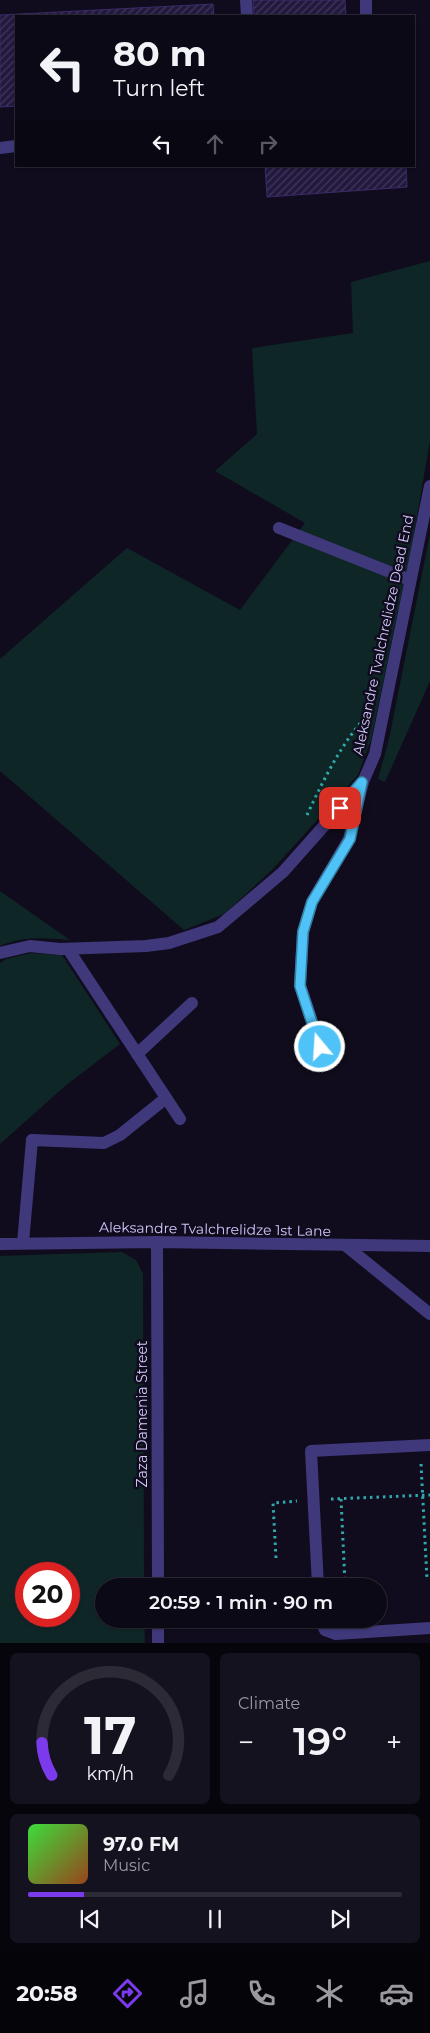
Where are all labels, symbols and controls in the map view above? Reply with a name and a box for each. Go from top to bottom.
text: 80 m [113,32,207,75]
icon: left [30,35,95,100]
text: Turn left [113,75,205,102]
icon: left [148,130,176,158]
icon: ahead [201,130,229,158]
icon: right [254,130,282,158]
street label: Aleksandre Tvalchrelidze Dead End [349,513,417,757]
pin [319,787,361,829]
icon: arrive [326,794,354,822]
position arrow [293,1020,345,1072]
street label: Aleksandre Tvalchrelidze 1st Lane [99,1218,331,1240]
street label: Zaza Damenia Street [133,1340,151,1488]
speed limit sign: 20 [15,1562,80,1627]
text: 20:59 · 1 min · 90 m [149,1591,333,1614]
text: Climate [238,1694,300,1713]
text: 17 [84,1704,136,1767]
text: 19° [293,1718,347,1765]
text: − [238,1725,254,1759]
text: + [386,1725,402,1759]
text: km/h [86,1763,134,1784]
text: 97.0 FM [103,1833,179,1856]
text: Music [103,1856,150,1875]
icon: previous [76,1905,104,1933]
icon: pause [201,1905,229,1933]
icon: next [326,1905,354,1933]
icon: directions [110,1976,145,2011]
icon: music [177,1976,212,2011]
icon: phone [244,1976,279,2011]
icon: climate [312,1976,347,2011]
icon: car [379,1976,414,2011]
text: 20:58 [16,1980,77,2007]

